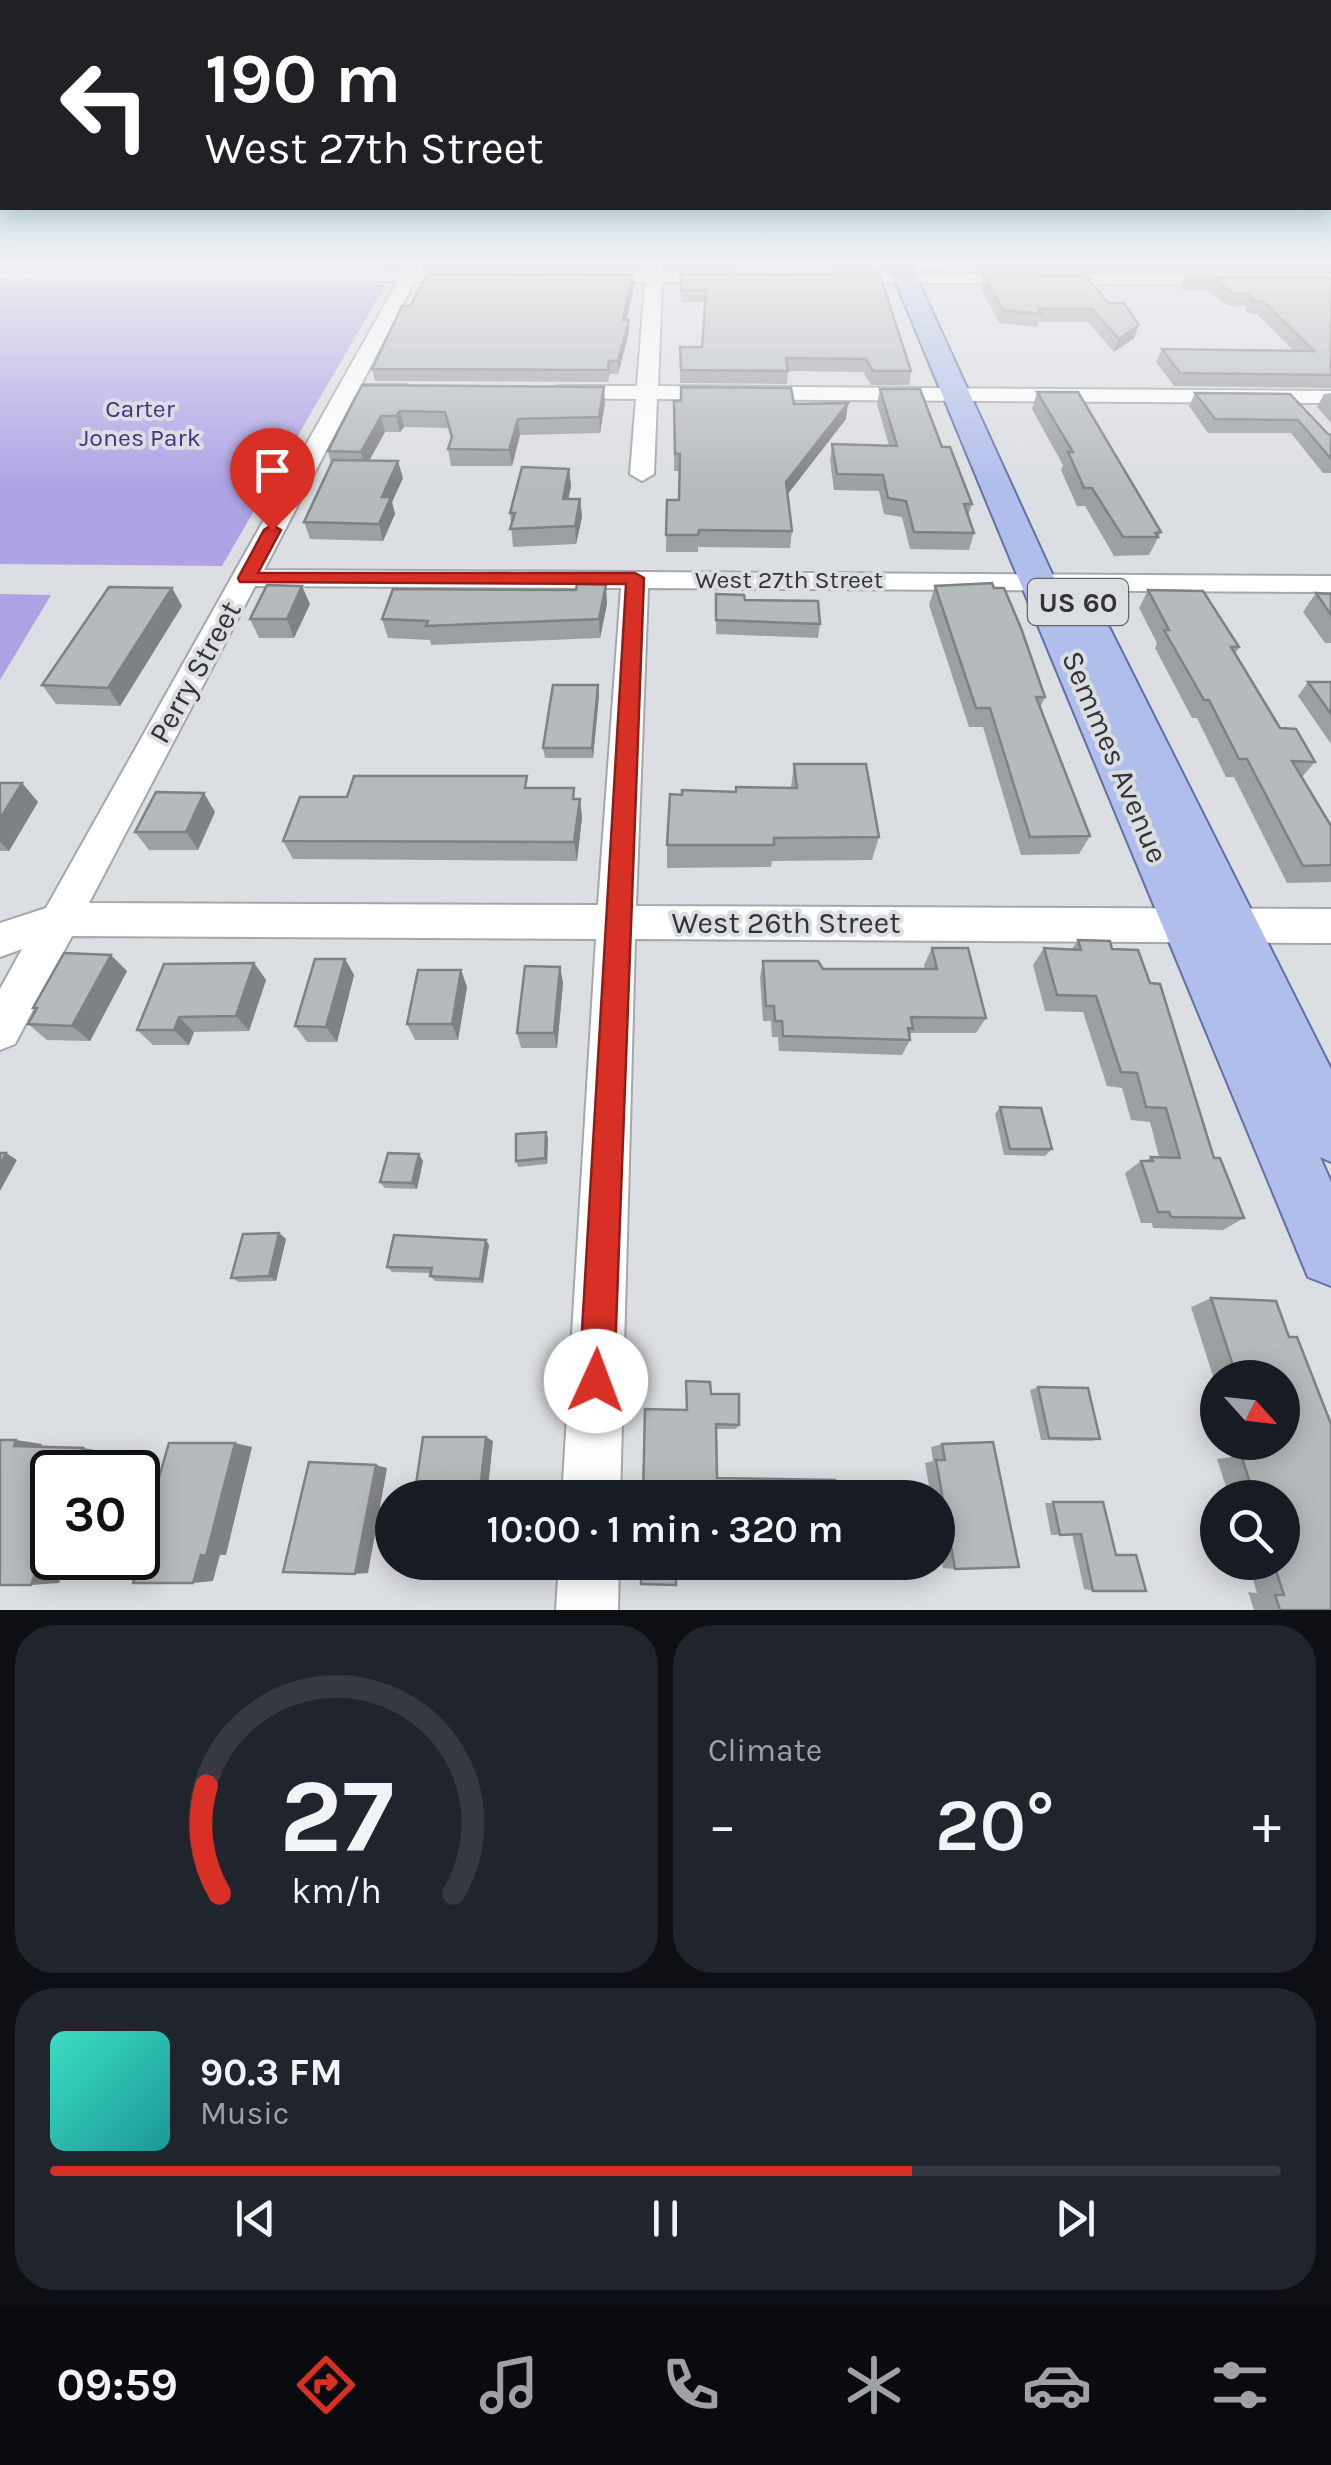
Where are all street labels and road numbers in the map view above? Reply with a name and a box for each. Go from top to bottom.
street label: West 27th Street [695,565,883,594]
road number: US 60 [1028,579,1128,625]
street label: Perry Street [141,595,249,749]
street label: Semmes Avenue [1054,646,1176,868]
street label: West 26th Street [672,905,900,941]

